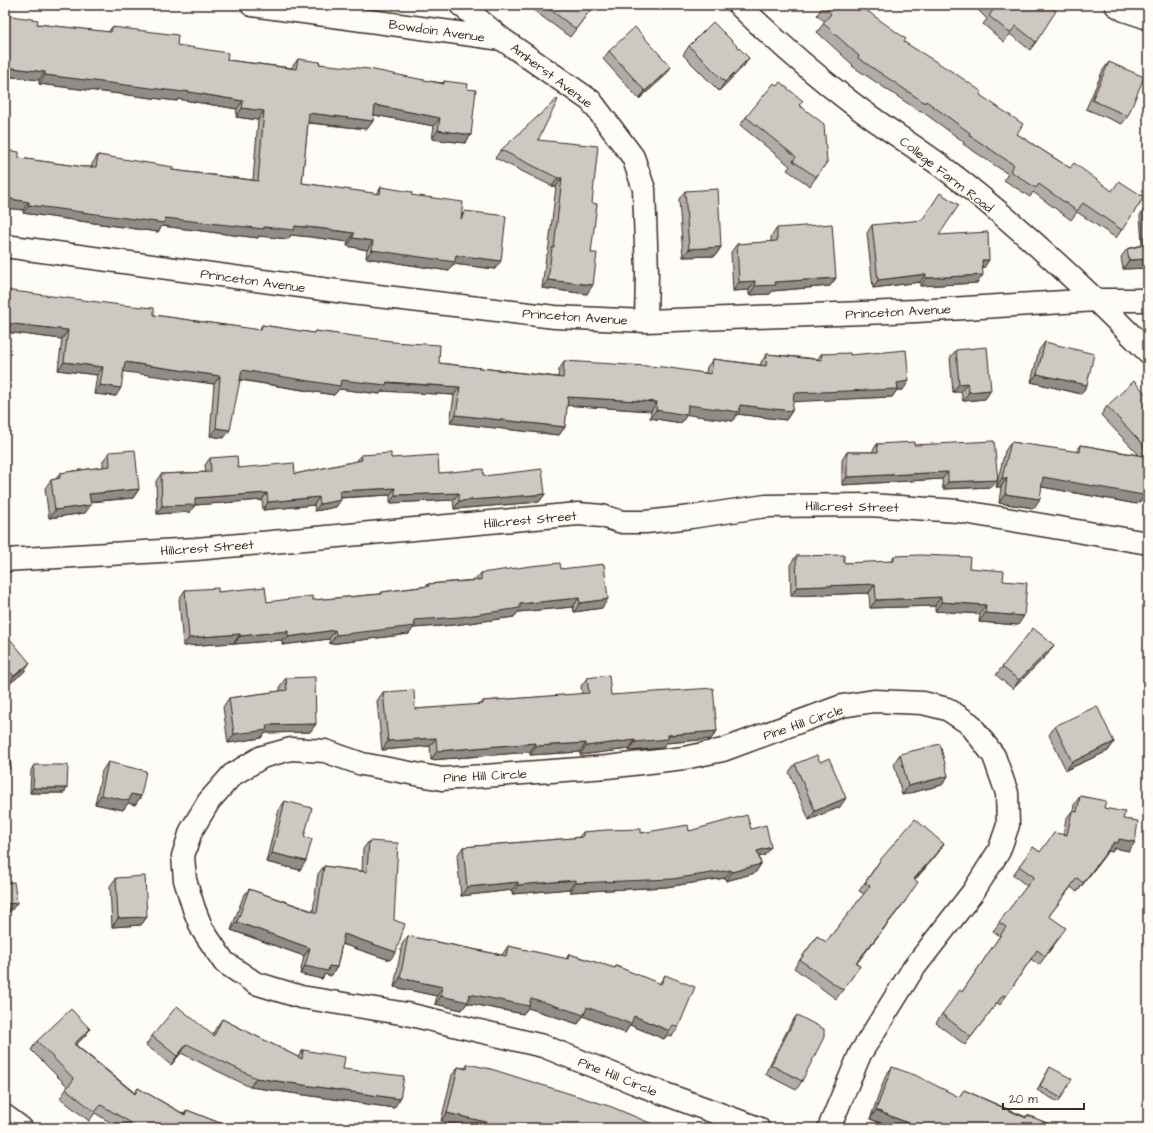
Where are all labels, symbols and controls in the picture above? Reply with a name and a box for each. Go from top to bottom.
street label: Bowdoin Avenue [388,15,486,47]
street label: Amherst Avenue [507,39,596,113]
street label: College Farm Road [895,132,997,218]
street label: Princeton Avenue [199,265,306,297]
street label: Princeton Avenue [845,300,951,324]
street label: Princeton Avenue [522,304,628,330]
street label: Hillcrest Street [805,497,900,517]
street label: Hillcrest Street [483,507,578,533]
street label: Hillcrest Street [160,536,255,560]
street label: Pine Hill Circle [761,701,846,745]
street label: Pine Hill Circle [443,765,527,787]
street label: Pine Hill Circle [575,1053,660,1101]
scale bar [1003,1085,1084,1111]
text: 20 m [1009,1091,1038,1108]

